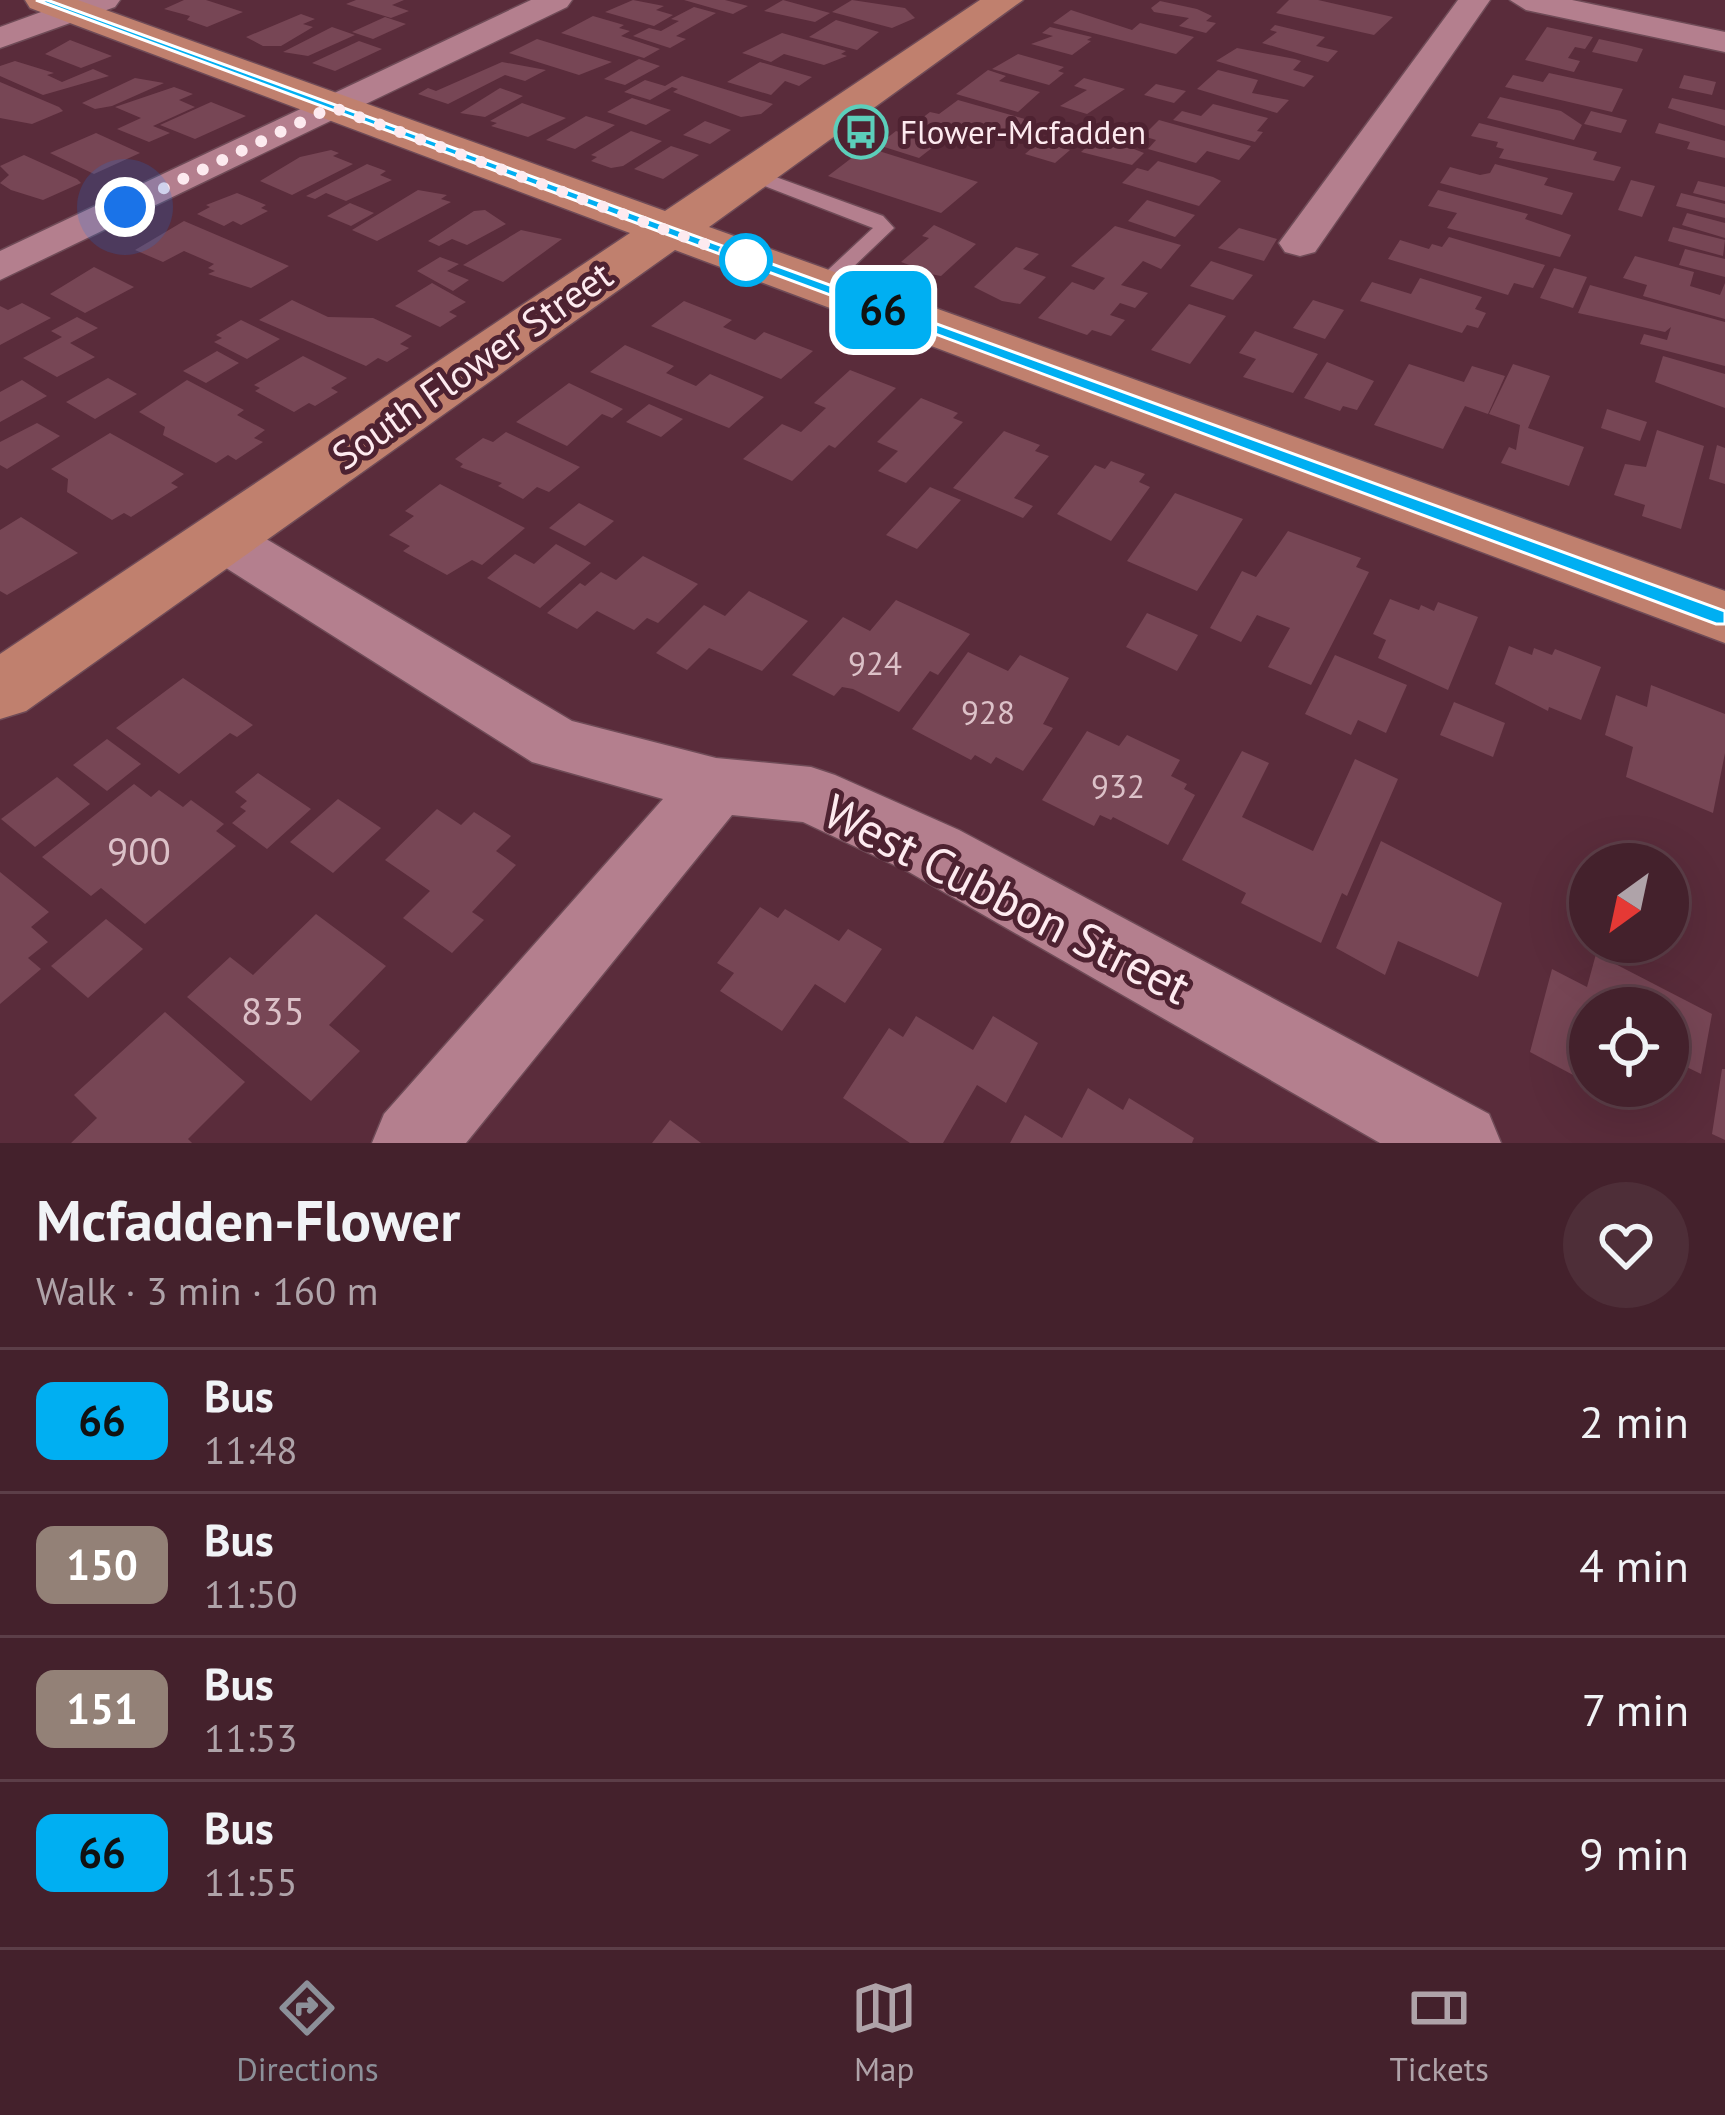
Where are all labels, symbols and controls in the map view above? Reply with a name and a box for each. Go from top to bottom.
bus stop icon: Flower-Mcfadden [833,104,889,160]
place label: Flower-Mcfadden [900,110,1146,153]
your location [95,177,155,237]
unlabelled marker [721,235,771,285]
street label: South Flower Street [322,249,622,480]
line badge: 66 [829,271,937,349]
text: 66 [859,282,907,337]
house number: 924 [848,641,902,684]
house number: 928 [961,690,1015,733]
house number: 932 [1091,764,1145,807]
street label: West Cubbon Street [814,779,1201,1017]
house number: 900 [107,825,171,876]
north arrow [1569,843,1689,963]
map controls [1569,843,1689,1107]
house number: 835 [241,985,305,1036]
button: locate [1569,987,1689,1107]
button: heart [1563,1182,1689,1308]
text: Mcfadden-Flower [36,1183,460,1257]
text: Walk · 3 min · 160 m [36,1265,378,1316]
text: Bus [204,1366,274,1424]
text: 2 min [1579,1392,1689,1450]
text: 66 [78,1393,126,1448]
text: 11:48 [204,1424,298,1475]
text: Bus [204,1510,274,1568]
text: 4 min [1579,1536,1689,1594]
text: 150 [66,1537,138,1592]
text: 11:50 [204,1568,298,1619]
text: Bus [204,1654,274,1712]
text: 7 min [1582,1680,1689,1738]
text: 151 [66,1681,138,1736]
text: 11:53 [204,1712,298,1763]
text: Bus [204,1798,274,1856]
text: 9 min [1579,1824,1689,1882]
text: 66 [78,1825,126,1880]
text: 11:55 [204,1856,298,1907]
tab: Directions [236,1975,379,2090]
tab: Map [851,1975,917,2090]
tab: Tickets [1389,1975,1489,2090]

